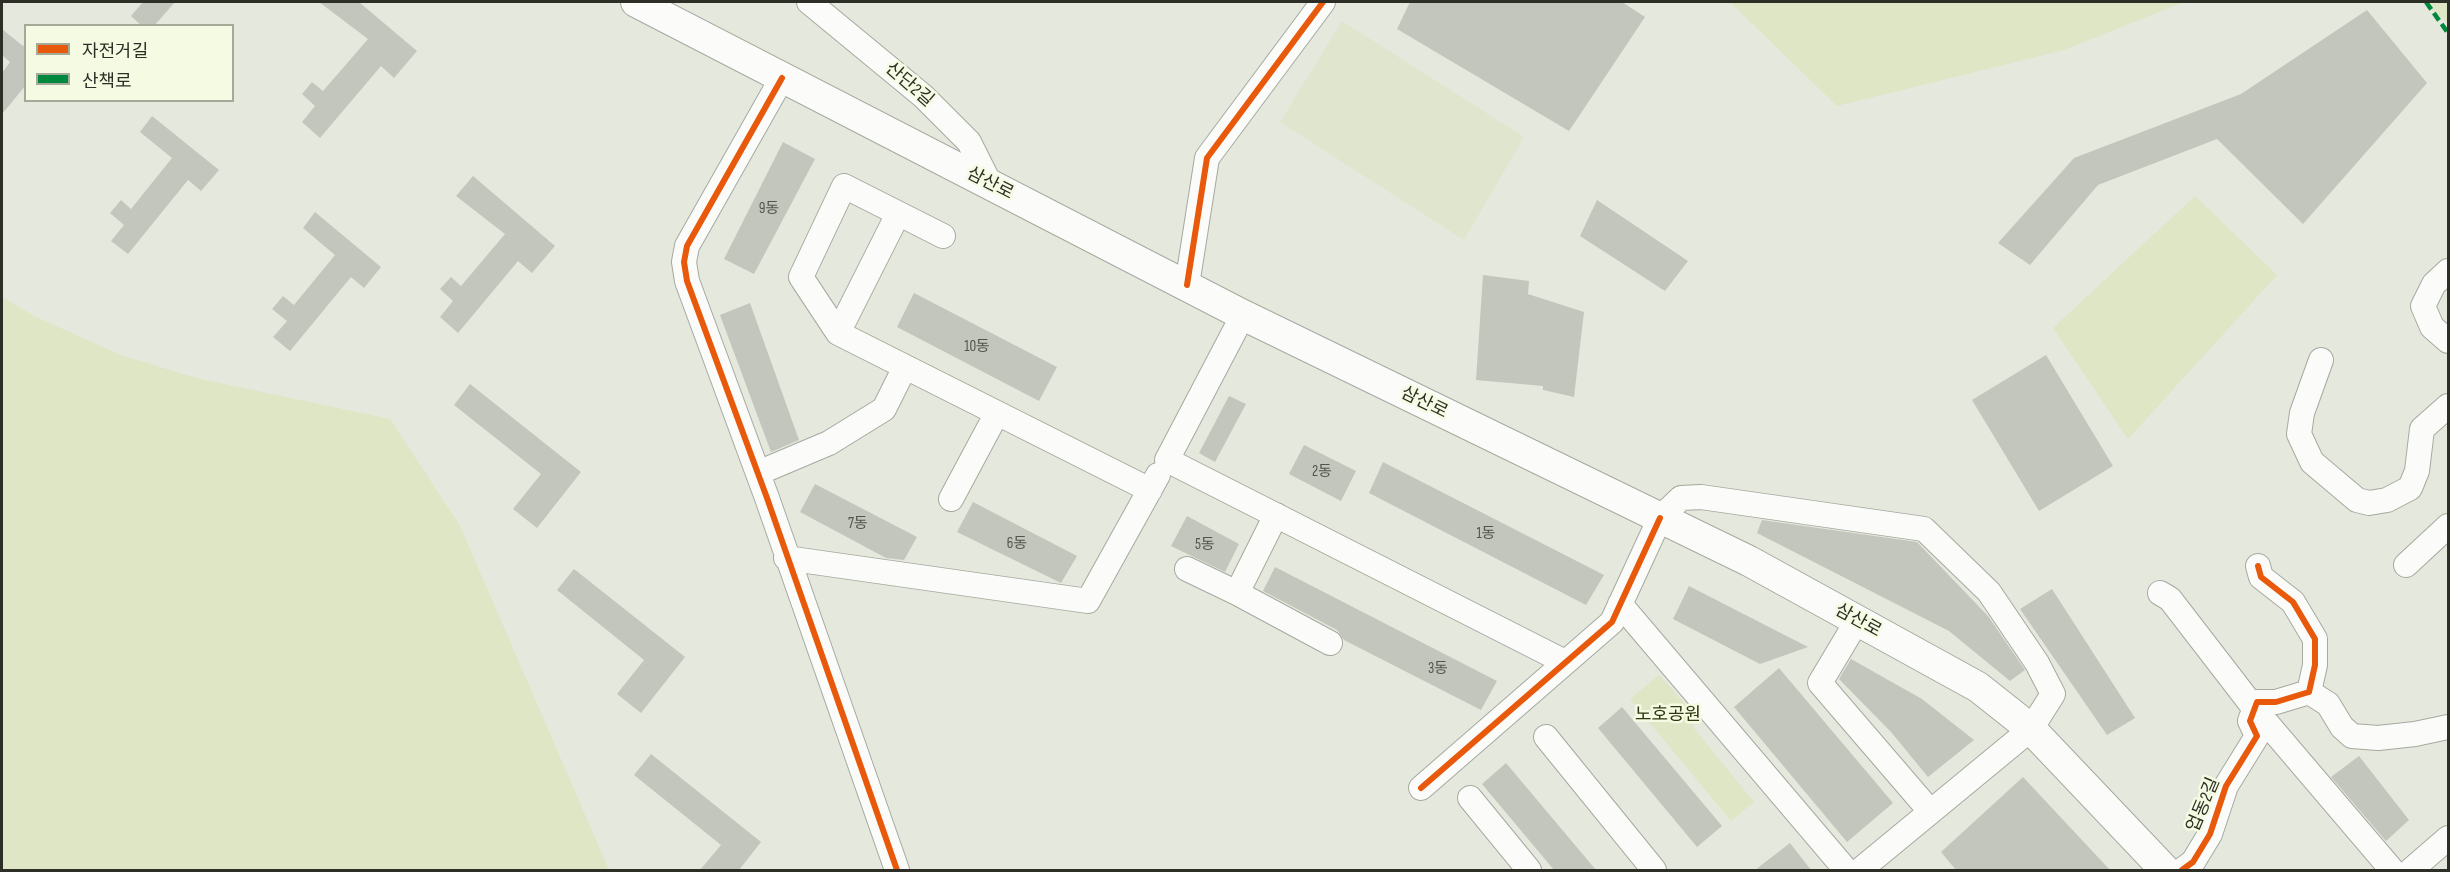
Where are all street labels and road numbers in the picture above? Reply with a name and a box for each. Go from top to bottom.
street label: 산단2길 [880,58,938,112]
street label: 삼산로 [963,163,1017,205]
street label: 삼산로 [1397,382,1451,424]
street label: 삼산로 [1831,600,1885,642]
street label: 업동2길 [2183,775,2225,835]

